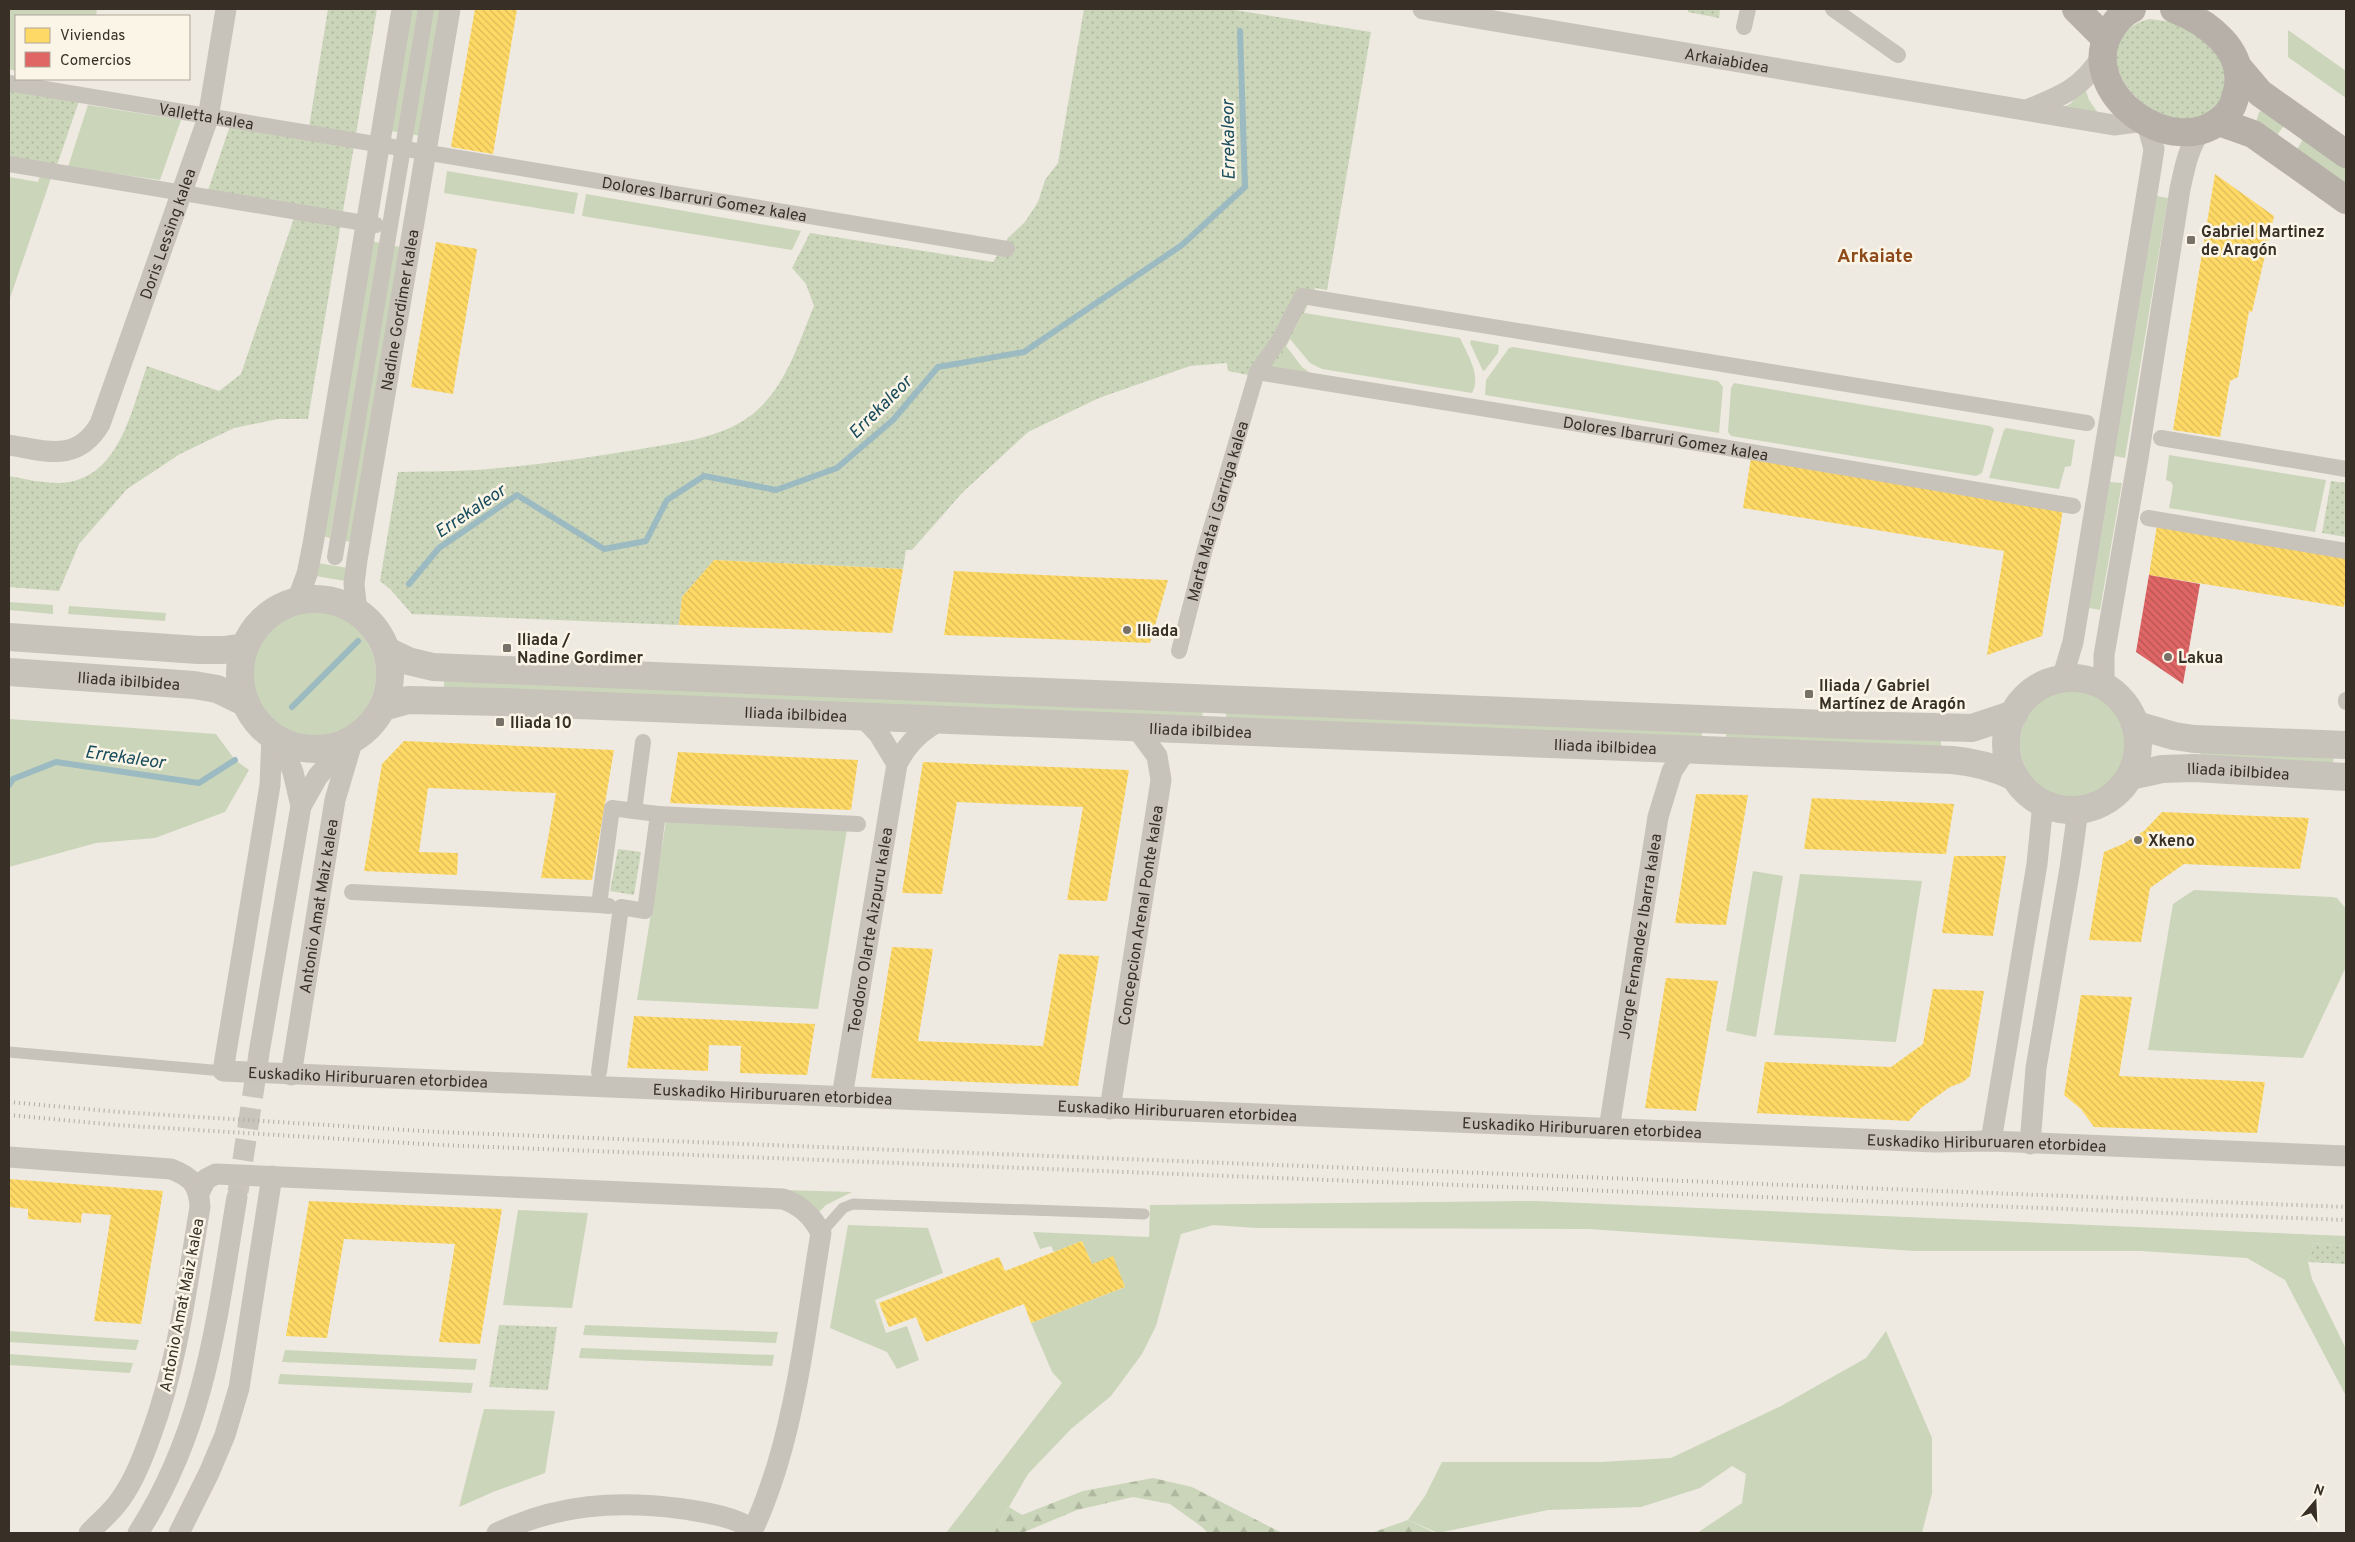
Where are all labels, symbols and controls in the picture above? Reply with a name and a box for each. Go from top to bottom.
legend [15,15,190,80]
text: Viviendas [60,27,125,46]
street label: Arkaiabidea [1683,45,1770,79]
text: Comercios [60,52,131,71]
water label: Errekaleor [1217,97,1242,181]
street label: Valletta kalea [157,100,255,136]
street label: Doris Lessing kalea [137,166,201,302]
street label: Dolores Ibarruri Gomez kalea [600,174,808,228]
place label: Gabriel Martinez de Aragón [2201,223,2325,261]
street label: Nadine Gordimer kalea [378,228,425,392]
marker: Gabriel Martinez de Aragón [2185,234,2197,246]
district label: Arkaiate [1837,245,1913,269]
water label: Errekaleor [844,370,919,445]
street label: Dolores Ibarruri Gomez kalea [1561,413,1770,467]
street label: Marta Mata i Garriga kalea [1184,419,1254,604]
water label: Errekaleor [431,479,513,544]
place label: Iliada [1137,622,1178,642]
marker: Iliada [1121,624,1133,636]
place label: Iliada / Nadine Gordimer [517,631,644,669]
marker: Iliada / Nadine Gordimer [501,642,513,654]
place label: Lakua [2178,649,2223,669]
marker: Lakua [2162,651,2174,663]
street label: Iliada ibilbidea [76,669,181,696]
place label: Iliada / Gabriel Martínez de Aragón [1819,677,1966,715]
marker: Iliada / Gabriel Martínez de Aragón [1803,688,1815,700]
street label: Iliada ibilbidea [744,704,848,728]
place label: Iliada 10 [510,714,572,734]
marker: Iliada 10 [494,716,506,728]
street label: Iliada ibilbidea [1148,720,1252,744]
street label: Iliada ibilbidea [1553,736,1657,760]
water label: Errekaleor [83,741,168,776]
street label: Iliada ibilbidea [2186,760,2290,786]
street label: Concepcion Arenal Ponte kalea [1115,804,1169,1027]
street label: Antonio Amat Maiz kalea [296,818,344,995]
street label: Teodoro Olarte Aizpuru kalea [845,826,898,1035]
street label: Jorge Fernandez Ibarra kalea [1615,832,1667,1041]
place label: Xkeno [2148,832,2195,852]
marker: Xkeno [2132,834,2144,846]
street label: Euskadiko Hiriburuaren etorbidea [248,1064,488,1094]
street label: Euskadiko Hiriburuaren etorbidea [652,1081,893,1111]
street label: Euskadiko Hiriburuaren etorbidea [1057,1098,1298,1128]
street label: Euskadiko Hiriburuaren etorbidea [1462,1114,1702,1144]
street label: Euskadiko Hiriburuaren etorbidea [1866,1131,2107,1158]
street label: Antonio Amat Maiz kalea [156,1217,210,1394]
north arrow [2290,1477,2340,1527]
text: N [2311,1481,2326,1501]

